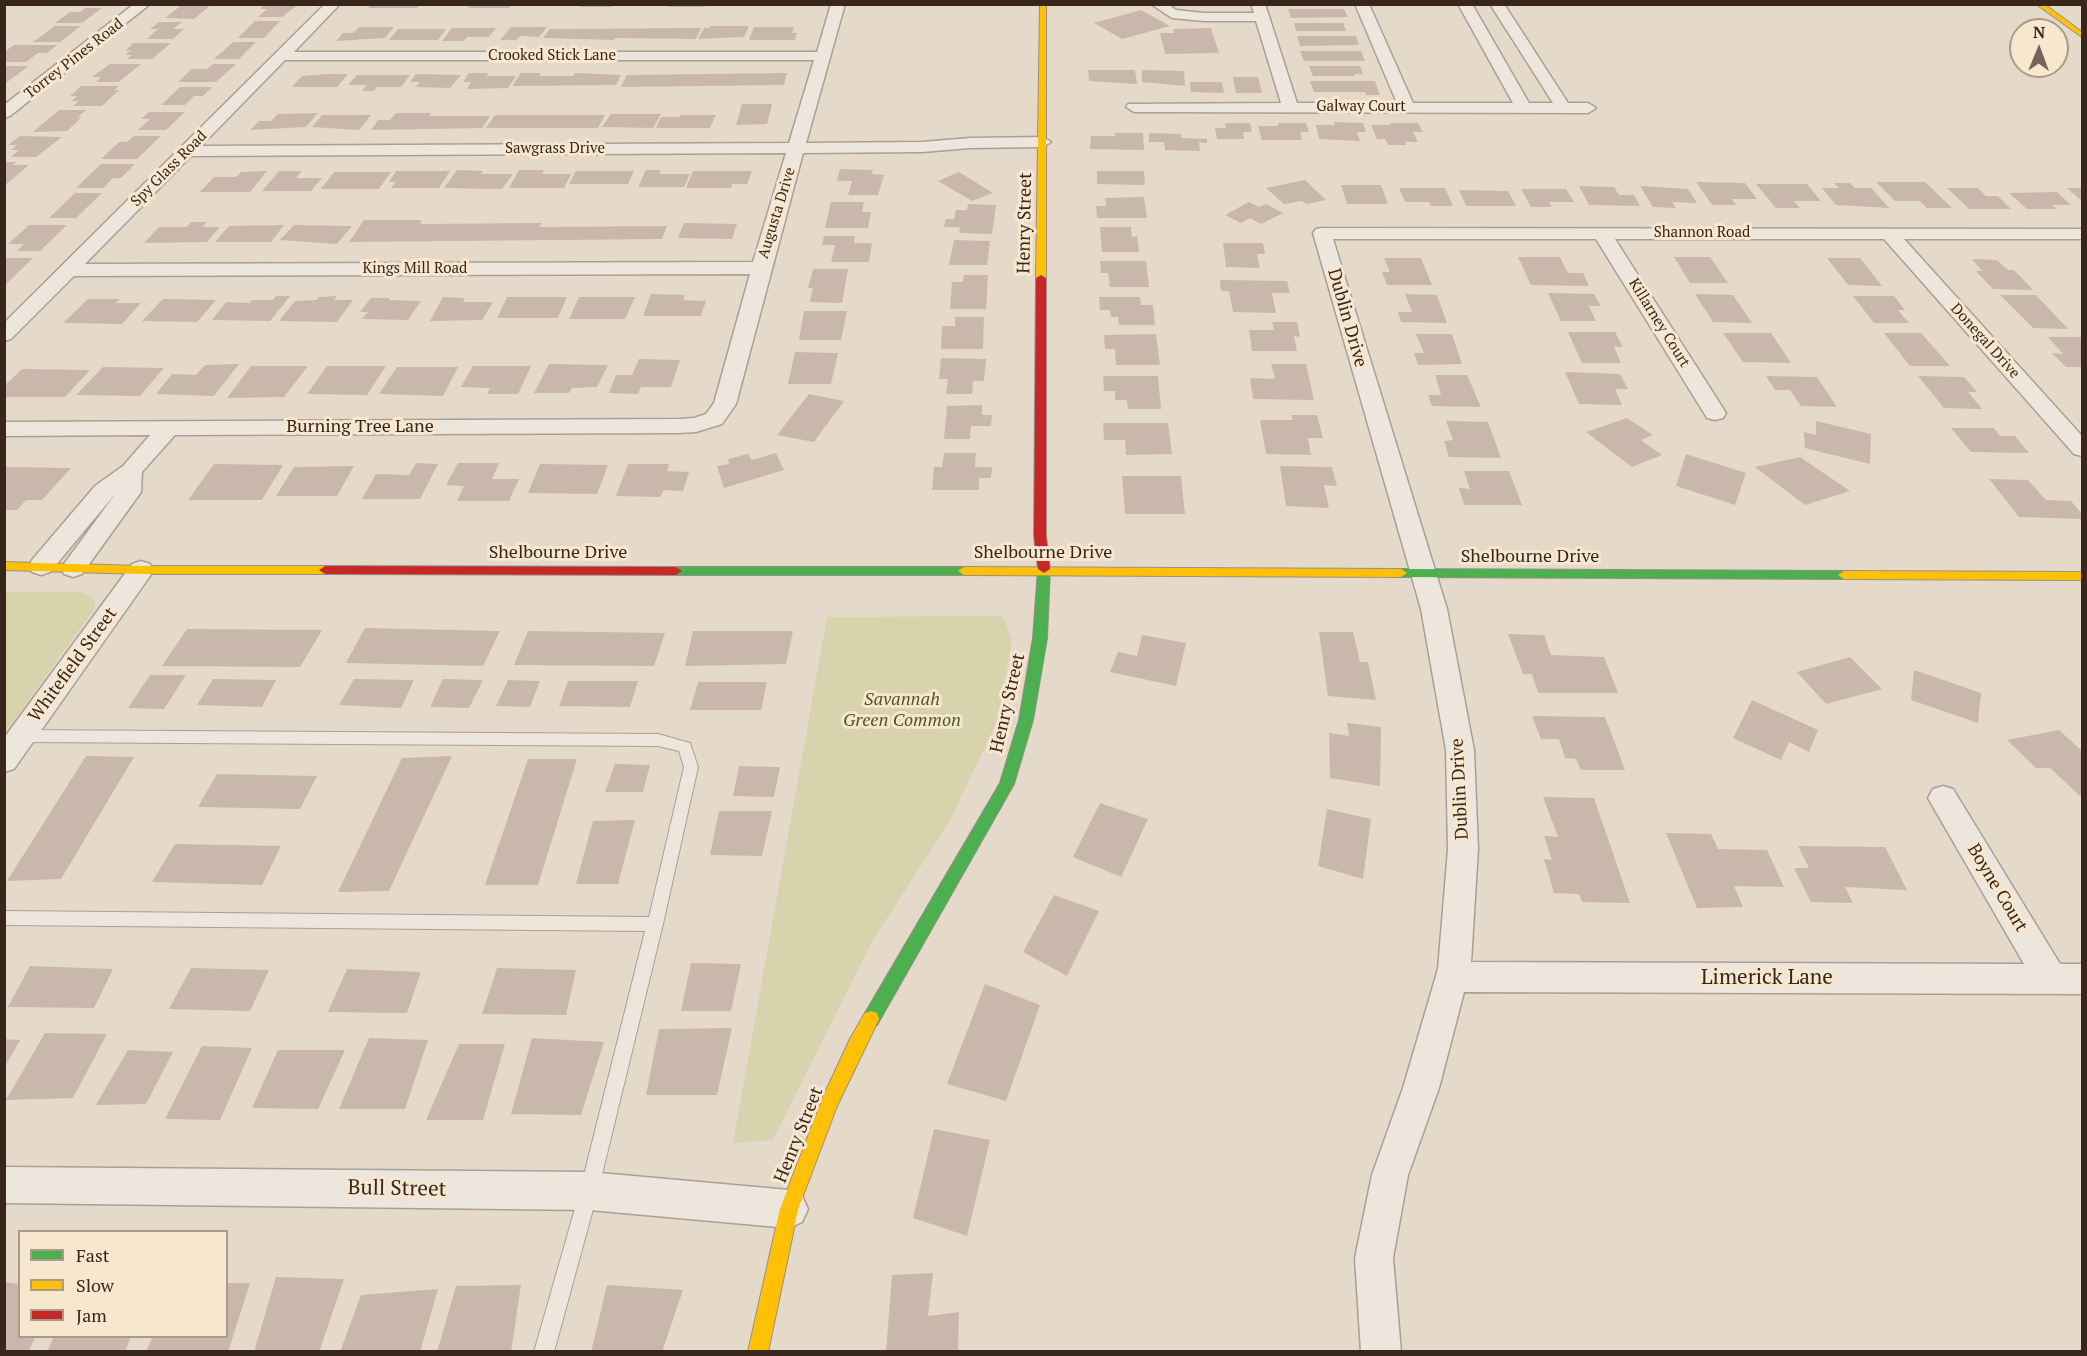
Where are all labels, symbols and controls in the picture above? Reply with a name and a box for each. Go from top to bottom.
street label: Torrey Pines Road [21,15,127,103]
north arrow [2009,18,2069,78]
text: N [2033,21,2046,43]
street label: Crooked Stick Lane [488,47,616,65]
street label: Galway Court [1316,98,1406,116]
street label: Spy Glass Road [127,127,211,211]
street label: Sawgrass Drive [505,140,605,158]
street label: Augusta Drive [755,165,799,261]
street label: Henry Street [1013,172,1037,274]
street label: Shannon Road [1654,224,1750,242]
street label: Kings Mill Road [363,260,467,278]
street label: Dublin Drive [1323,266,1371,370]
street label: Killarney Court [1624,275,1694,371]
street label: Donegal Drive [1947,300,2023,382]
street label: Burning Tree Lane [286,416,434,438]
street label: Shelbourne Drive [489,542,627,564]
street label: Shelbourne Drive [974,542,1112,564]
street label: Shelbourne Drive [1461,546,1599,568]
street label: Whitefield Street [24,604,122,726]
street label: Henry Street [986,651,1030,755]
park label: Savannah Green Common [843,689,961,732]
street label: Dublin Drive [1447,738,1473,840]
street label: Boyne Court [1962,840,2032,936]
street label: Limerick Lane [1701,965,1833,991]
street label: Henry Street [770,1084,828,1186]
street label: Bull Street [347,1176,447,1202]
legend [18,1230,228,1338]
text: Fast [76,1243,109,1267]
text: Slow [76,1273,114,1297]
text: Jam [76,1303,107,1327]

